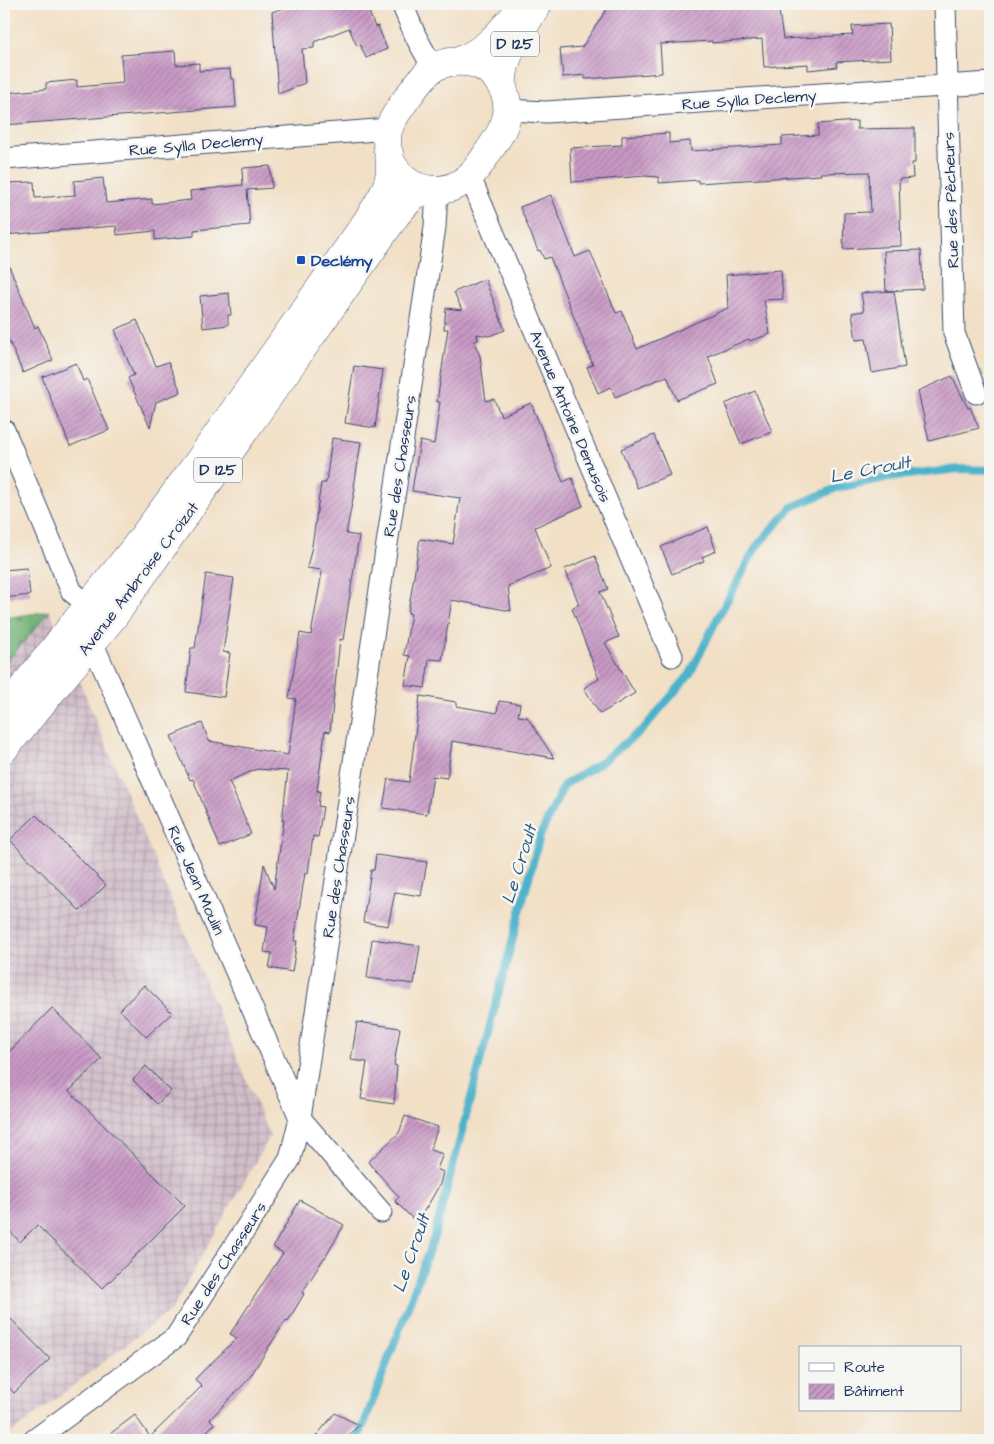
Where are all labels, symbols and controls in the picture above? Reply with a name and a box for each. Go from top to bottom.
road number: D 125 [491,32,539,56]
street label: Rue Sylla Declemy [681,84,817,117]
street label: Rue Sylla Declemy [128,128,264,163]
street label: Rue des Pêcheurs [938,131,964,269]
place label: Declémy [311,250,373,273]
marker: Declémy [295,254,307,266]
street label: Avenue Antoine Demusois [524,327,616,506]
street label: Rue des Chasseurs [378,394,422,538]
water label: Le Croult [828,449,914,490]
road number: D 125 [194,458,242,482]
street label: Avenue Ambroise Croizat [74,497,204,660]
street label: Rue des Chasseurs [317,795,361,939]
water label: Le Croult [496,820,544,907]
street label: Rue Jean Moulin [162,822,230,939]
street label: Rue des Chasseurs [176,1198,272,1329]
water label: Le Croult [386,1209,437,1296]
legend [799,1346,962,1412]
text: Route [844,1357,885,1378]
text: Bâtiment [844,1381,904,1402]

